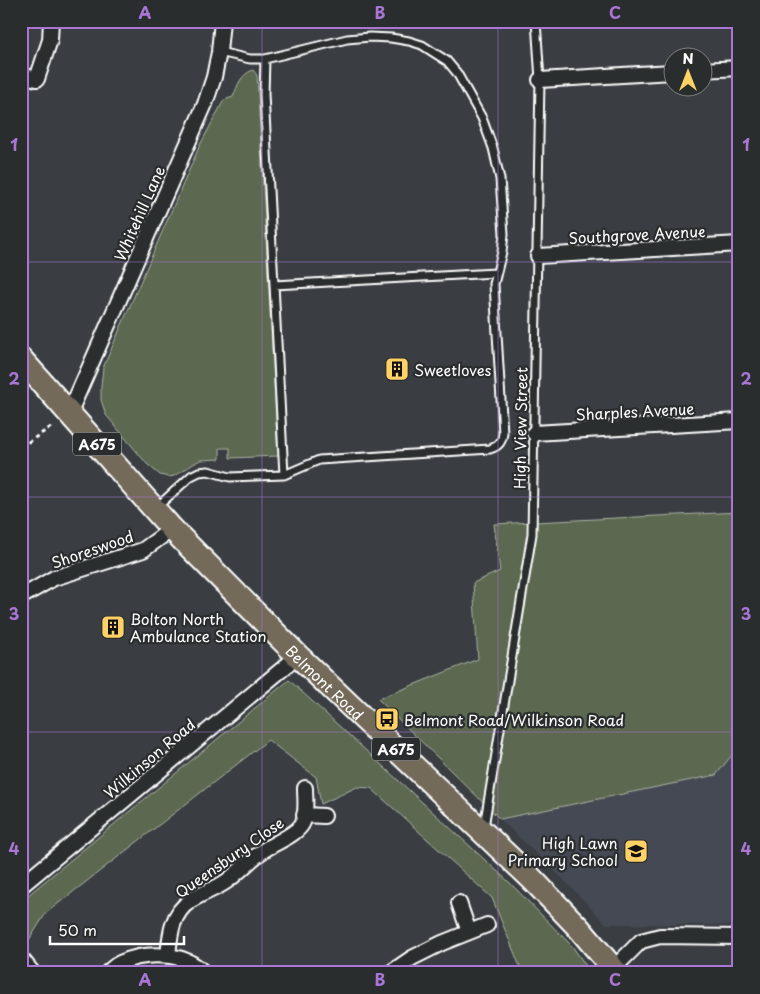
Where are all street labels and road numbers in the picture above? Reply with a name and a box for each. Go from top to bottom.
street label: Whitehill Lane [108,162,170,264]
street label: Southgrove Avenue [568,219,706,249]
street label: High View Street [507,367,533,489]
street label: Sharples Avenue [575,396,695,426]
road number: A675 [73,432,121,456]
street label: Shoreswood [48,524,136,574]
street label: Belmont Road [281,639,370,725]
street label: Wilkinson Road [98,713,200,803]
road number: A675 [372,738,420,761]
street label: Queensbury Close [170,811,288,903]

